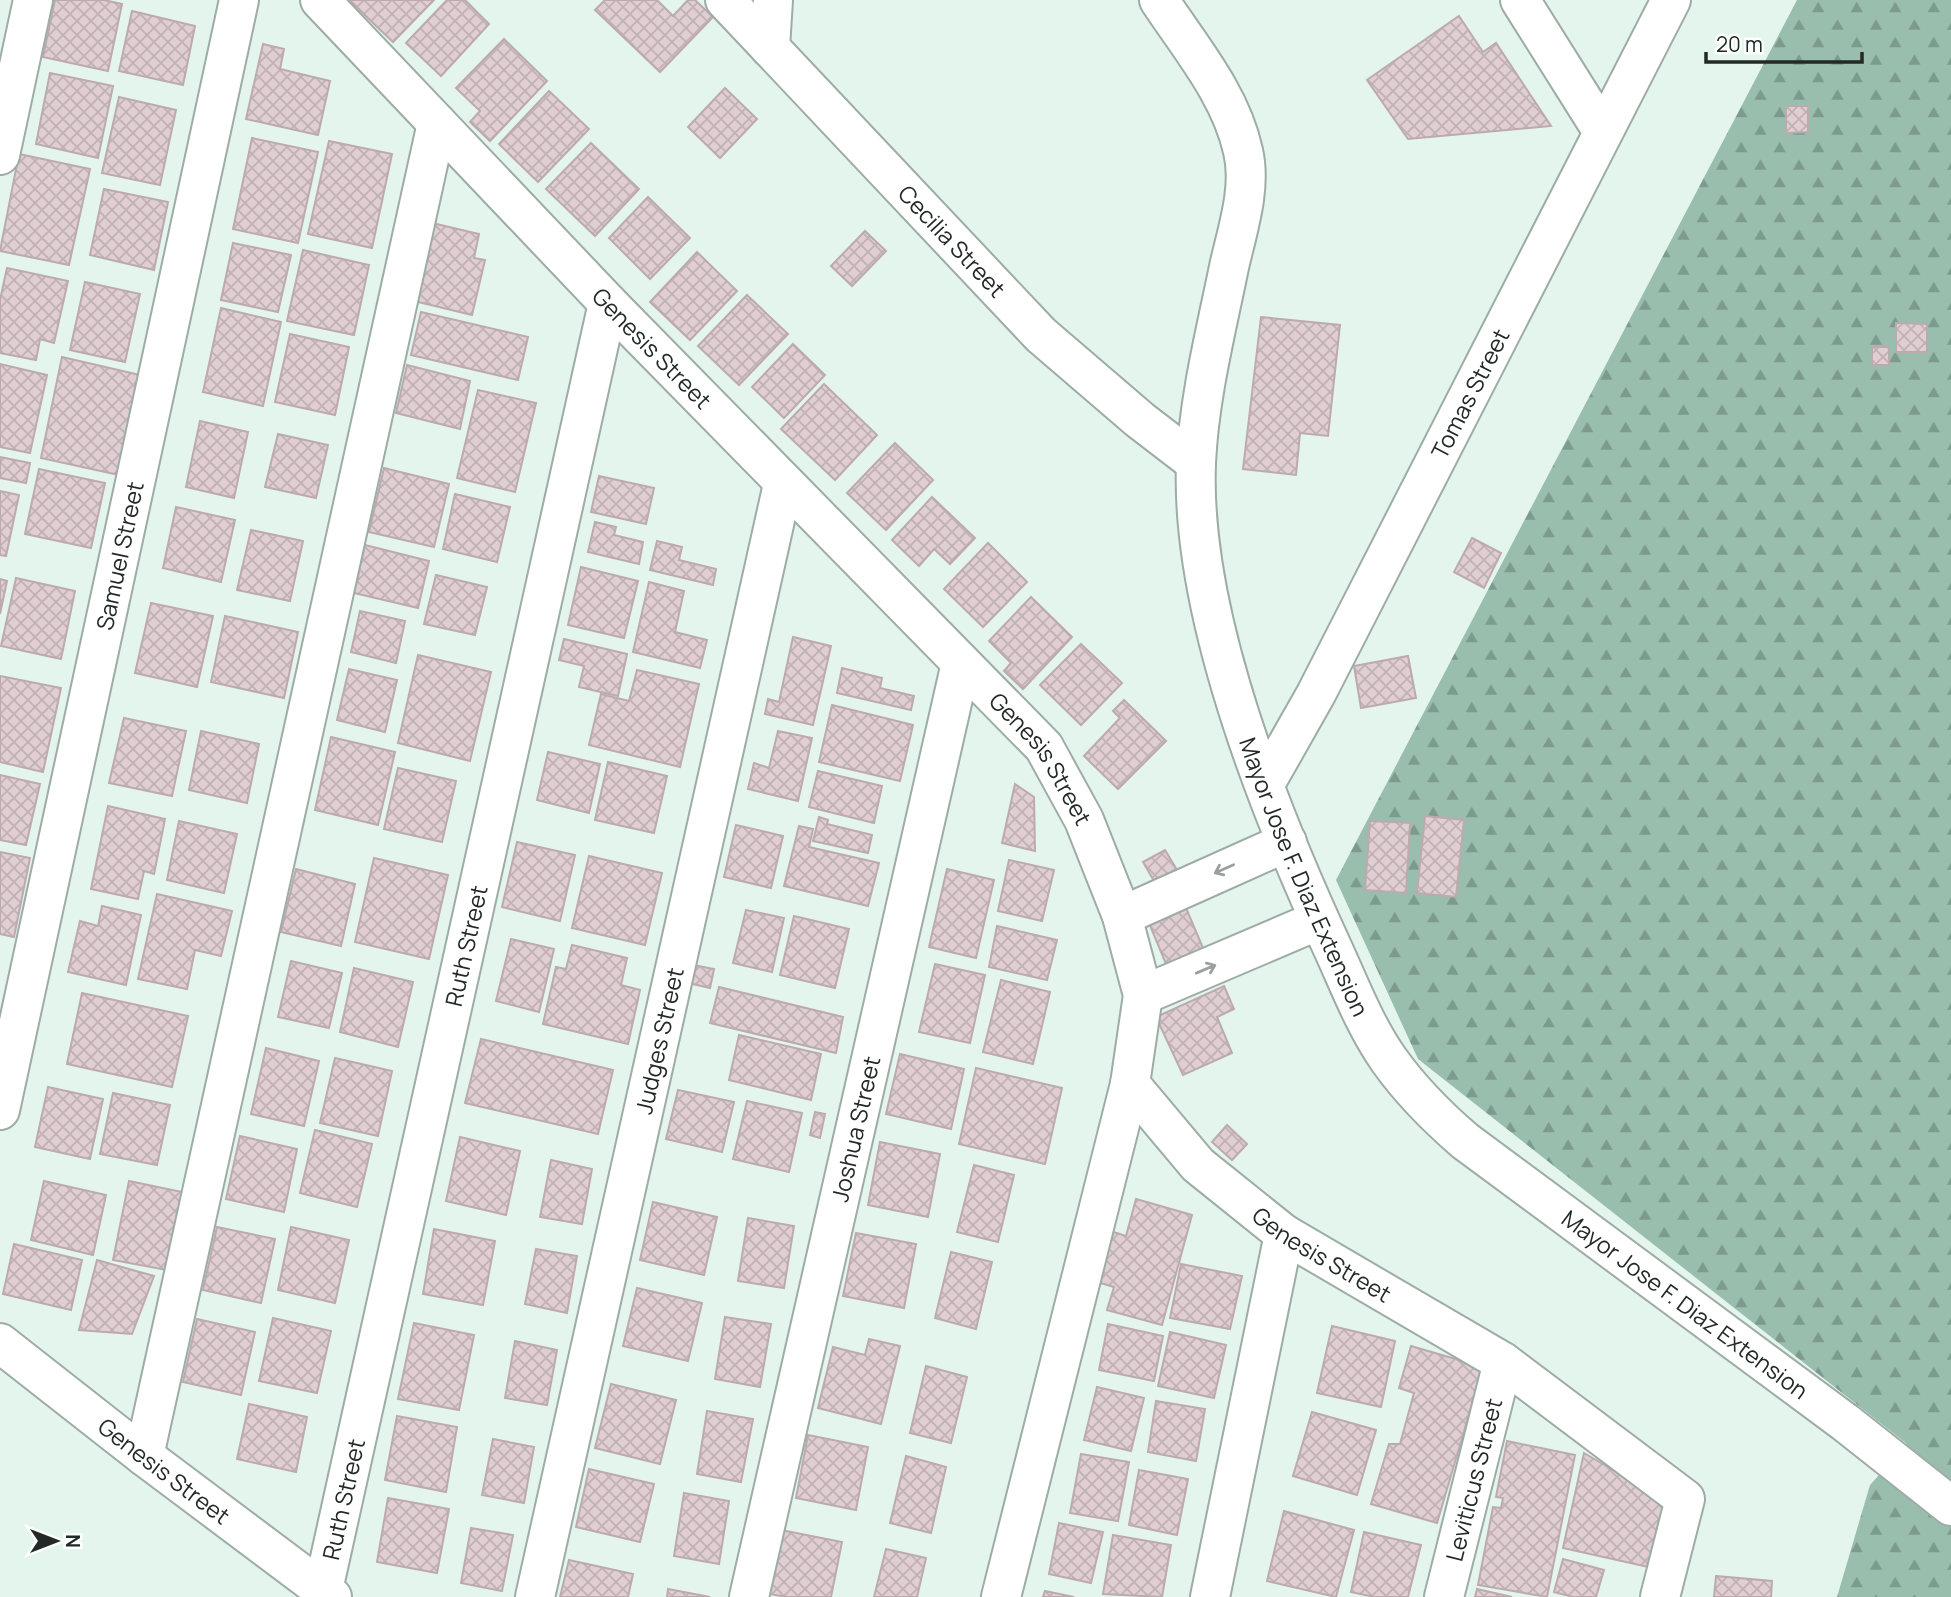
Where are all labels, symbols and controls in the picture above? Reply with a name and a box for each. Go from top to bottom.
scale bar [1706,21,1862,65]
text: 20 m [1716,30,1763,58]
street label: Cecilia Street [891,178,1013,304]
street label: Genesis Street [585,280,719,416]
street label: Tomas Street [1423,323,1516,464]
street label: Samuel Street [88,478,151,633]
street label: Genesis Street [983,685,1100,831]
street label: Mayor Jose F. Diaz Extension [1232,733,1377,1021]
one-way arrow [1214,864,1235,877]
street label: Ruth Street [437,882,495,1009]
one-way arrow [1195,961,1216,974]
street label: Judges Street [627,964,691,1117]
street label: Joshua Street [823,1053,887,1205]
street label: Genesis Street [1246,1199,1397,1309]
street label: Mayor Jose F. Diaz Extension [1556,1202,1815,1406]
street label: Leviticus Street [1438,1395,1509,1565]
street label: Genesis Street [92,1410,237,1531]
street label: Ruth Street [314,1436,372,1563]
north arrow [21,1506,91,1576]
text: N [60,1534,86,1548]

